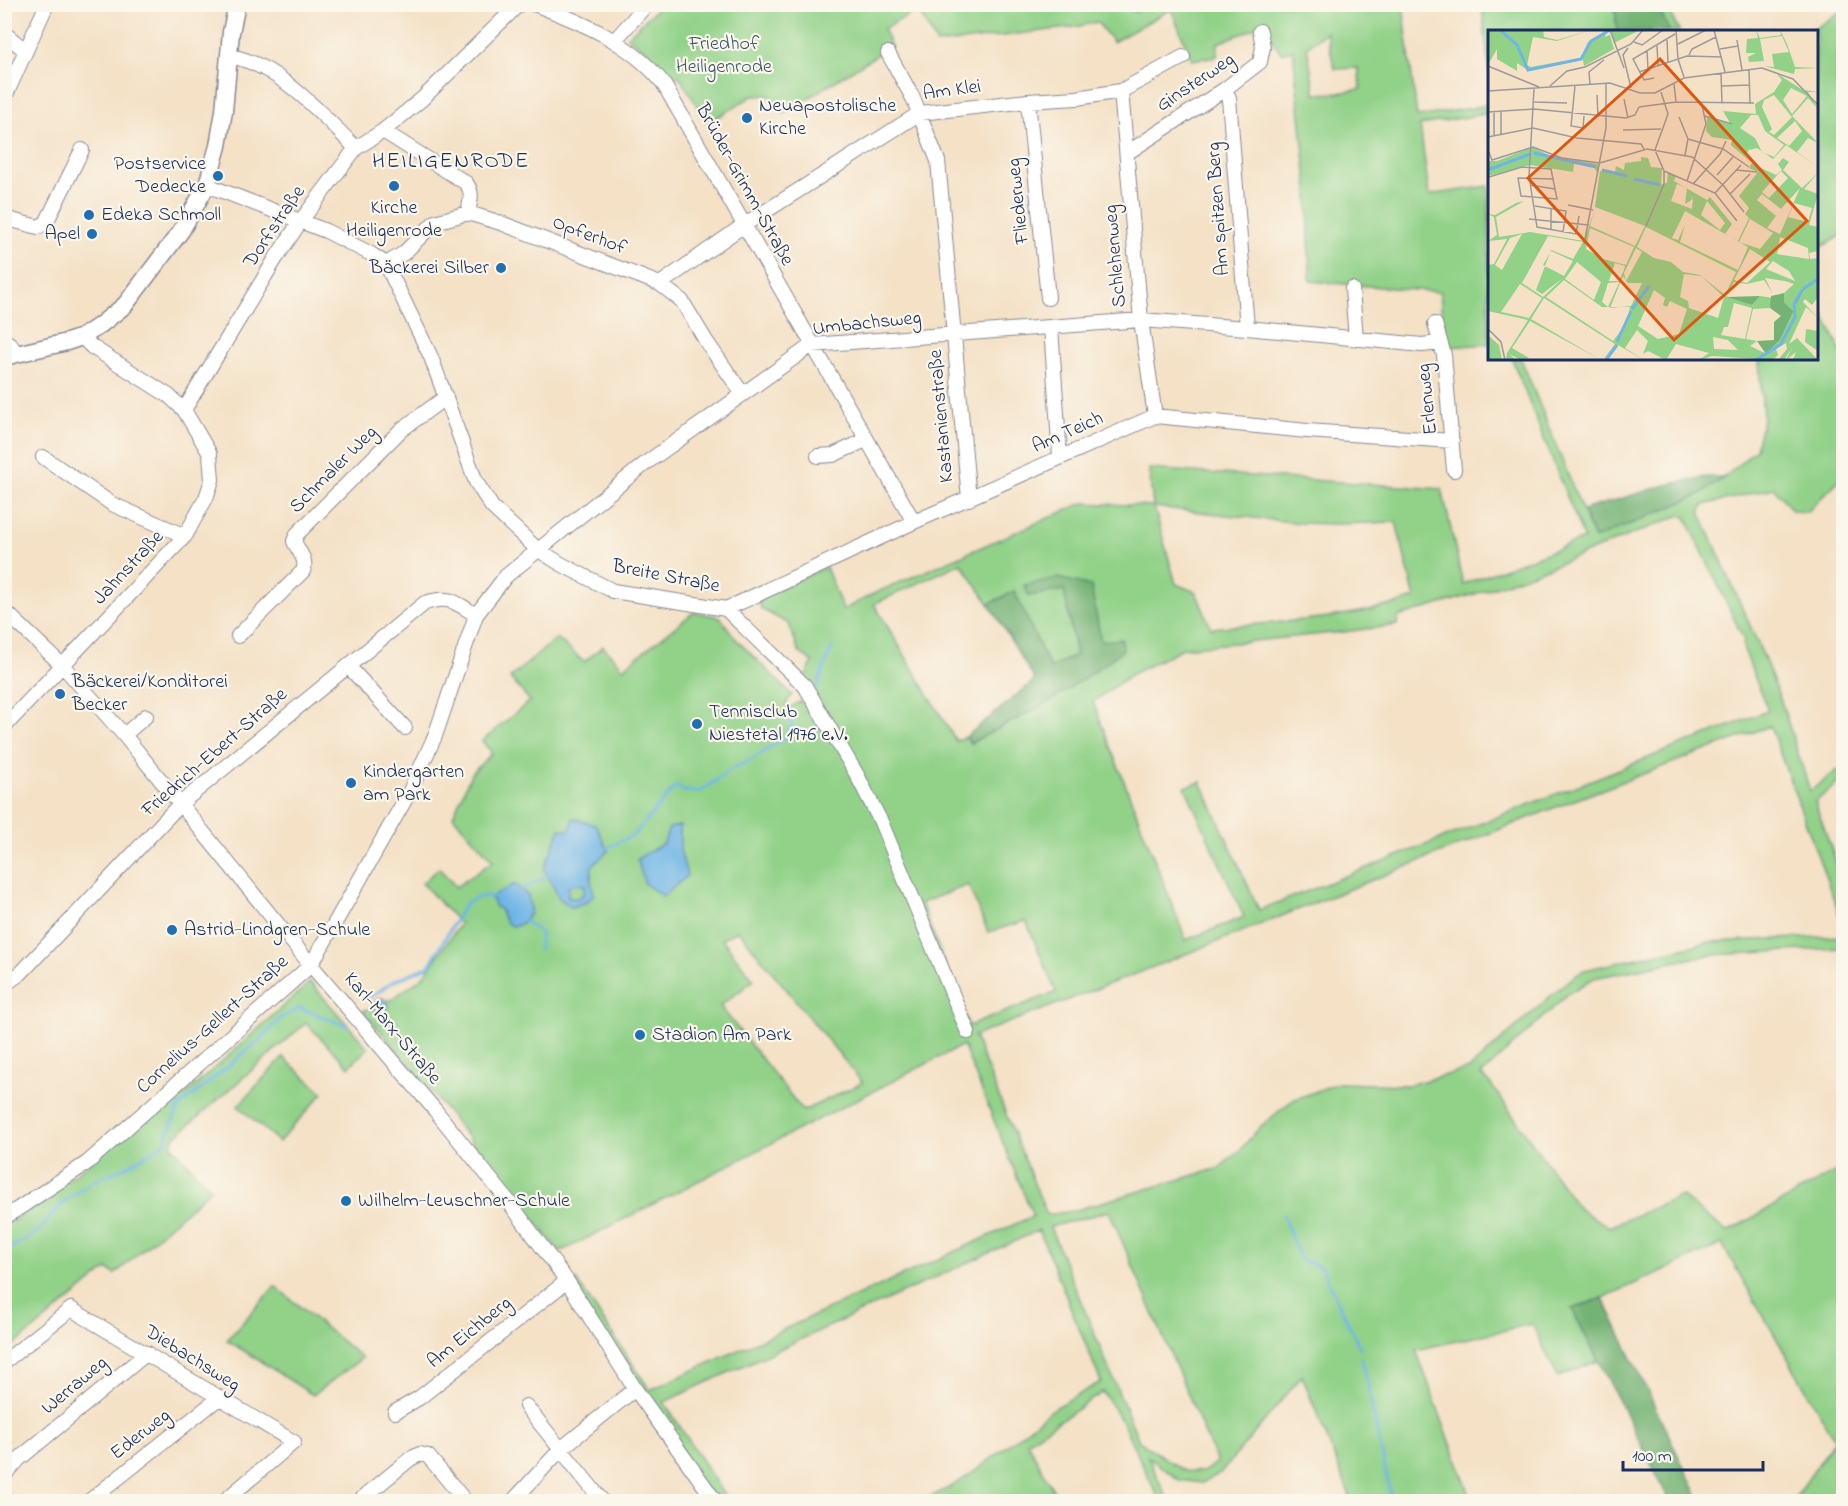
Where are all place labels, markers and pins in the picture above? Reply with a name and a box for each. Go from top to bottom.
place label: Neuapostolische Kirche [759,92,896,144]
marker: Neuapostolische Kirche [740,111,754,125]
place label: Postservice Dedecke [114,150,206,202]
marker: Postservice Dedecke [211,169,225,183]
marker: Kirche Heiligenrode [387,179,401,193]
place label: Kirche Heiligenrode [346,194,442,247]
place label: Edeka Schmoll [101,201,221,230]
marker: Edeka Schmoll [82,208,96,222]
place label: Apel [44,220,80,249]
marker: Apel [85,227,99,241]
place label: Bäckerei Silber [369,254,490,283]
marker: Bäckerei Silber [494,261,508,275]
place label: Bäckerei/Konditorei Becker [71,668,228,720]
marker: Bäckerei/Konditorei Becker [53,687,67,701]
place label: Tennisclub Niestetal 1976 e.V. [709,698,848,750]
marker: Tennisclub Niestetal 1976 e.V. [690,717,704,731]
place label: Kindergarten am Park [363,758,464,810]
marker: Kindergarten am Park [344,776,358,790]
place label: Astrid-Lindgren-Schule [184,916,370,946]
marker: Astrid-Lindgren-Schule [165,923,179,937]
place label: Stadion Am Park [652,1021,792,1050]
marker: Stadion Am Park [633,1028,647,1042]
place label: Wilhelm-Leuschner-Schule [358,1187,570,1216]
marker: Wilhelm-Leuschner-Schule [339,1194,353,1208]

